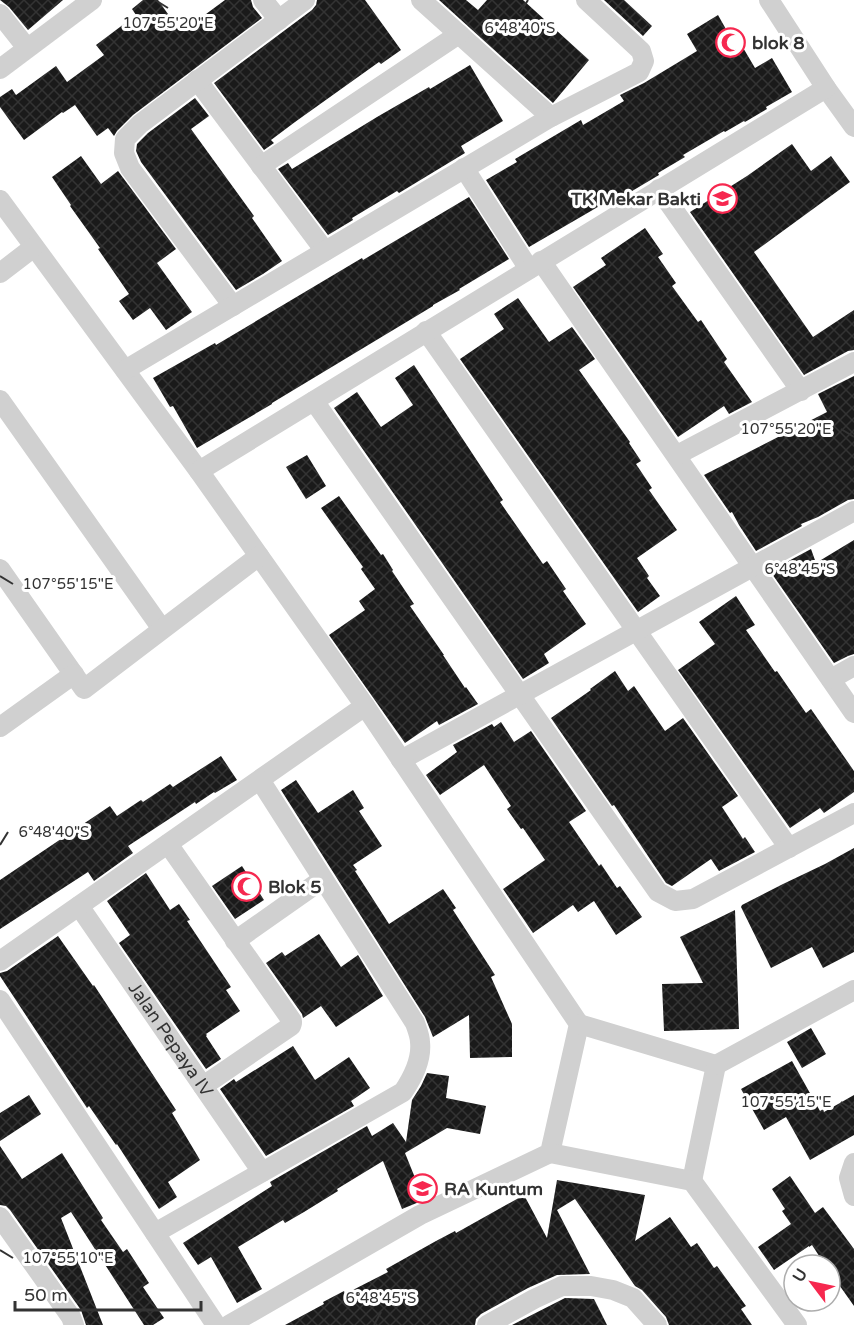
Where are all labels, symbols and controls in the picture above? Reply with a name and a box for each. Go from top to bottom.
text: 107°55'20"E [123,14,213,32]
text: 6°48'40"S [485,19,555,37]
mosque icon: blok 8 [715,27,747,59]
place label: blok 8 [752,32,805,54]
school or university icon: TK Mekar Bakti [706,183,738,215]
place label: TK Mekar Bakti [570,188,701,210]
text: 107°55'20"E [741,420,831,438]
text: 6°48'45"S [765,560,835,578]
text: 107°55'15"E [23,575,113,593]
text: 6°48'40"S [19,823,89,841]
mosque icon: Blok 5 [231,871,263,903]
place label: Blok 5 [268,876,322,898]
street label: Jalan Pepaya IV [124,978,218,1101]
text: 107°55'15"E [741,1093,831,1111]
school or university icon: RA Kuntum [407,1173,439,1205]
place label: RA Kuntum [444,1178,543,1200]
text: 107°55'10"E [23,1249,113,1267]
north arrow [782,1253,842,1313]
text: U [788,1265,812,1286]
scale bar [15,1274,201,1312]
text: 50 m [24,1284,68,1306]
text: 6°48'45"S [346,1289,416,1307]

